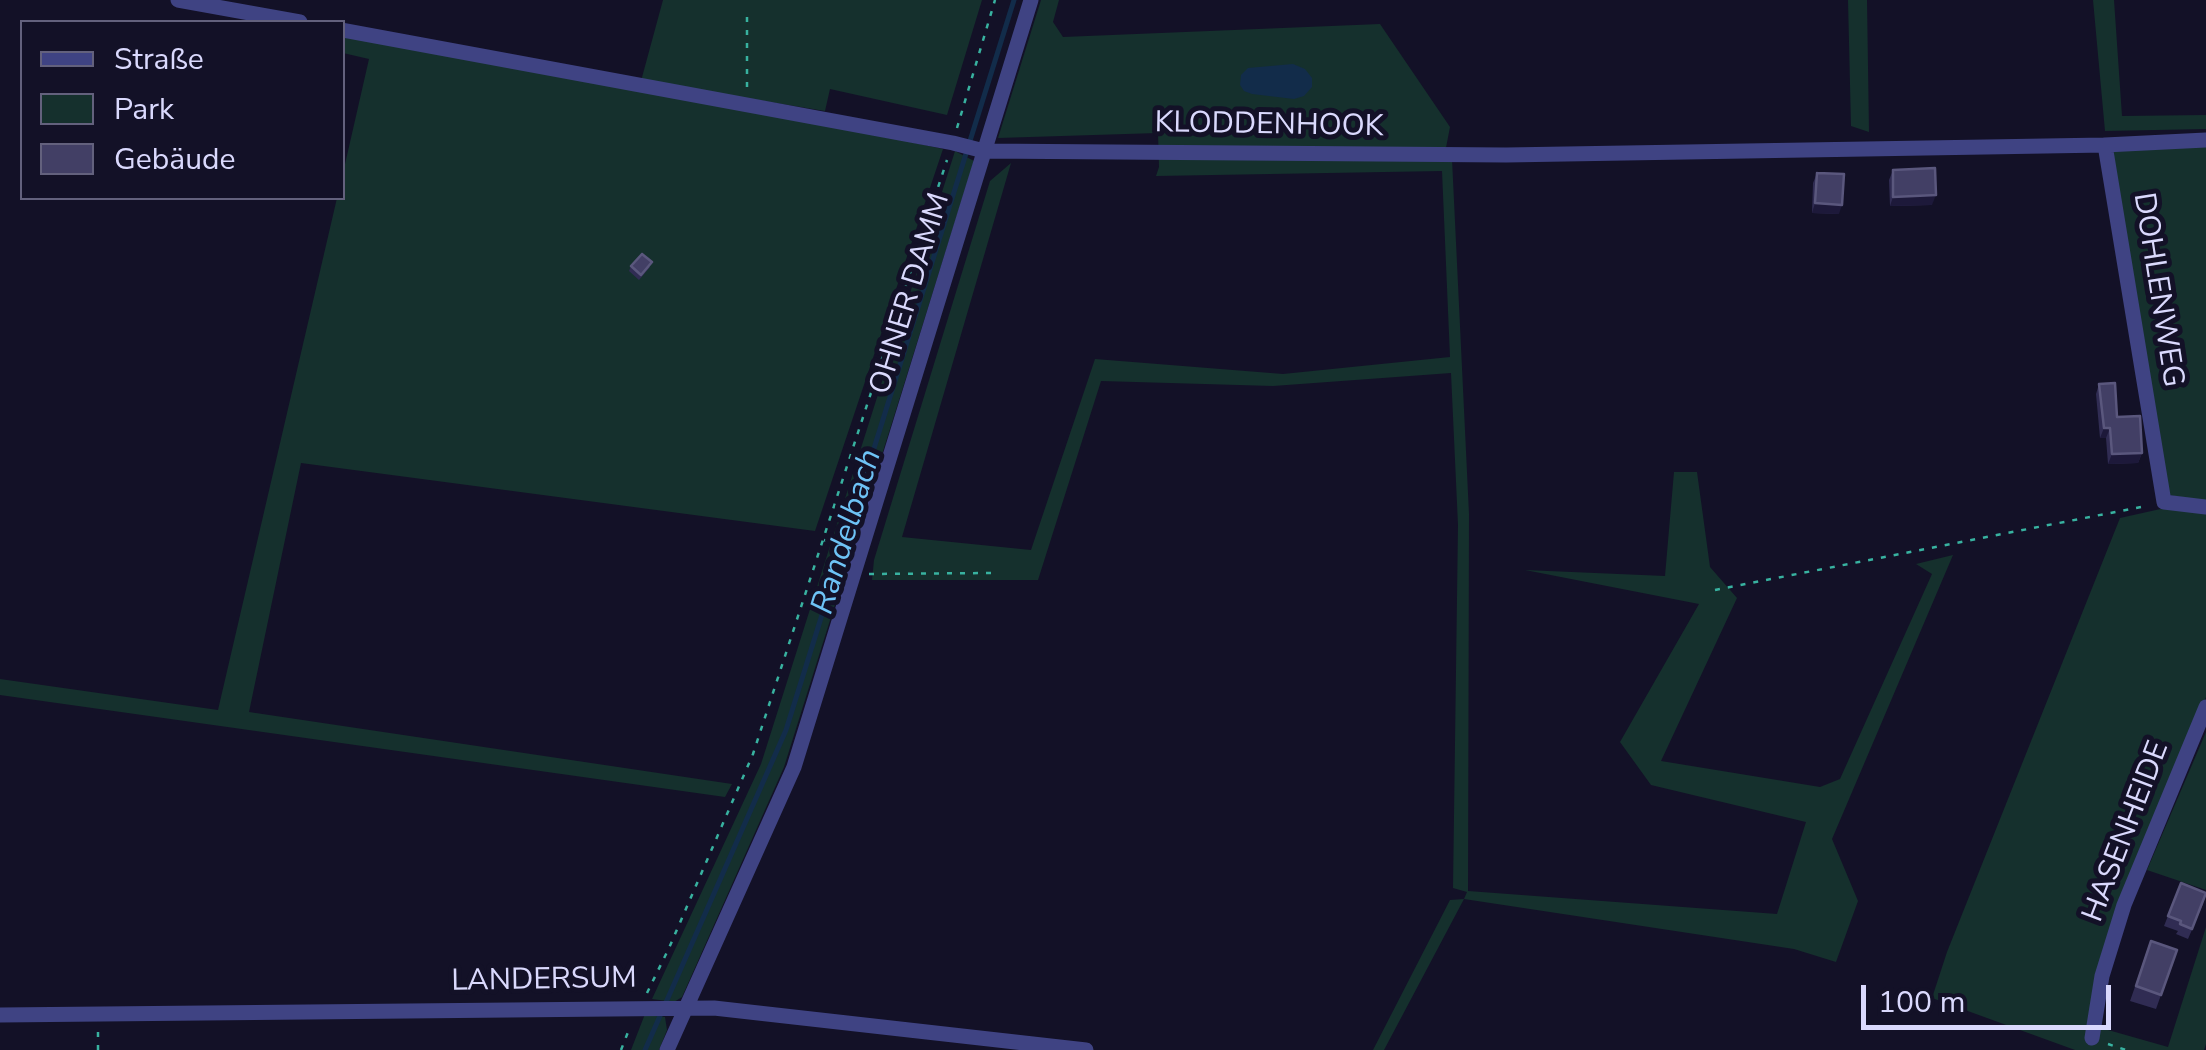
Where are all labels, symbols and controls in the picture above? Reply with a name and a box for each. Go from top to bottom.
legend [20,20,345,200]
text: Straße [114,39,204,80]
text: Park [114,89,174,130]
street label: KLODDENHOOK [1154,106,1384,146]
text: Gebäude [114,139,235,180]
street label: OHNER DAMM [863,189,959,399]
street label: DOHLENWEG [2124,190,2190,390]
water label: Randelbach [805,445,891,619]
street label: HASENHEIDE [2076,737,2178,927]
street label: LANDERSUM [451,961,637,1001]
scale bar [1866,965,2116,1027]
text: 100 m [1878,982,1965,1023]

